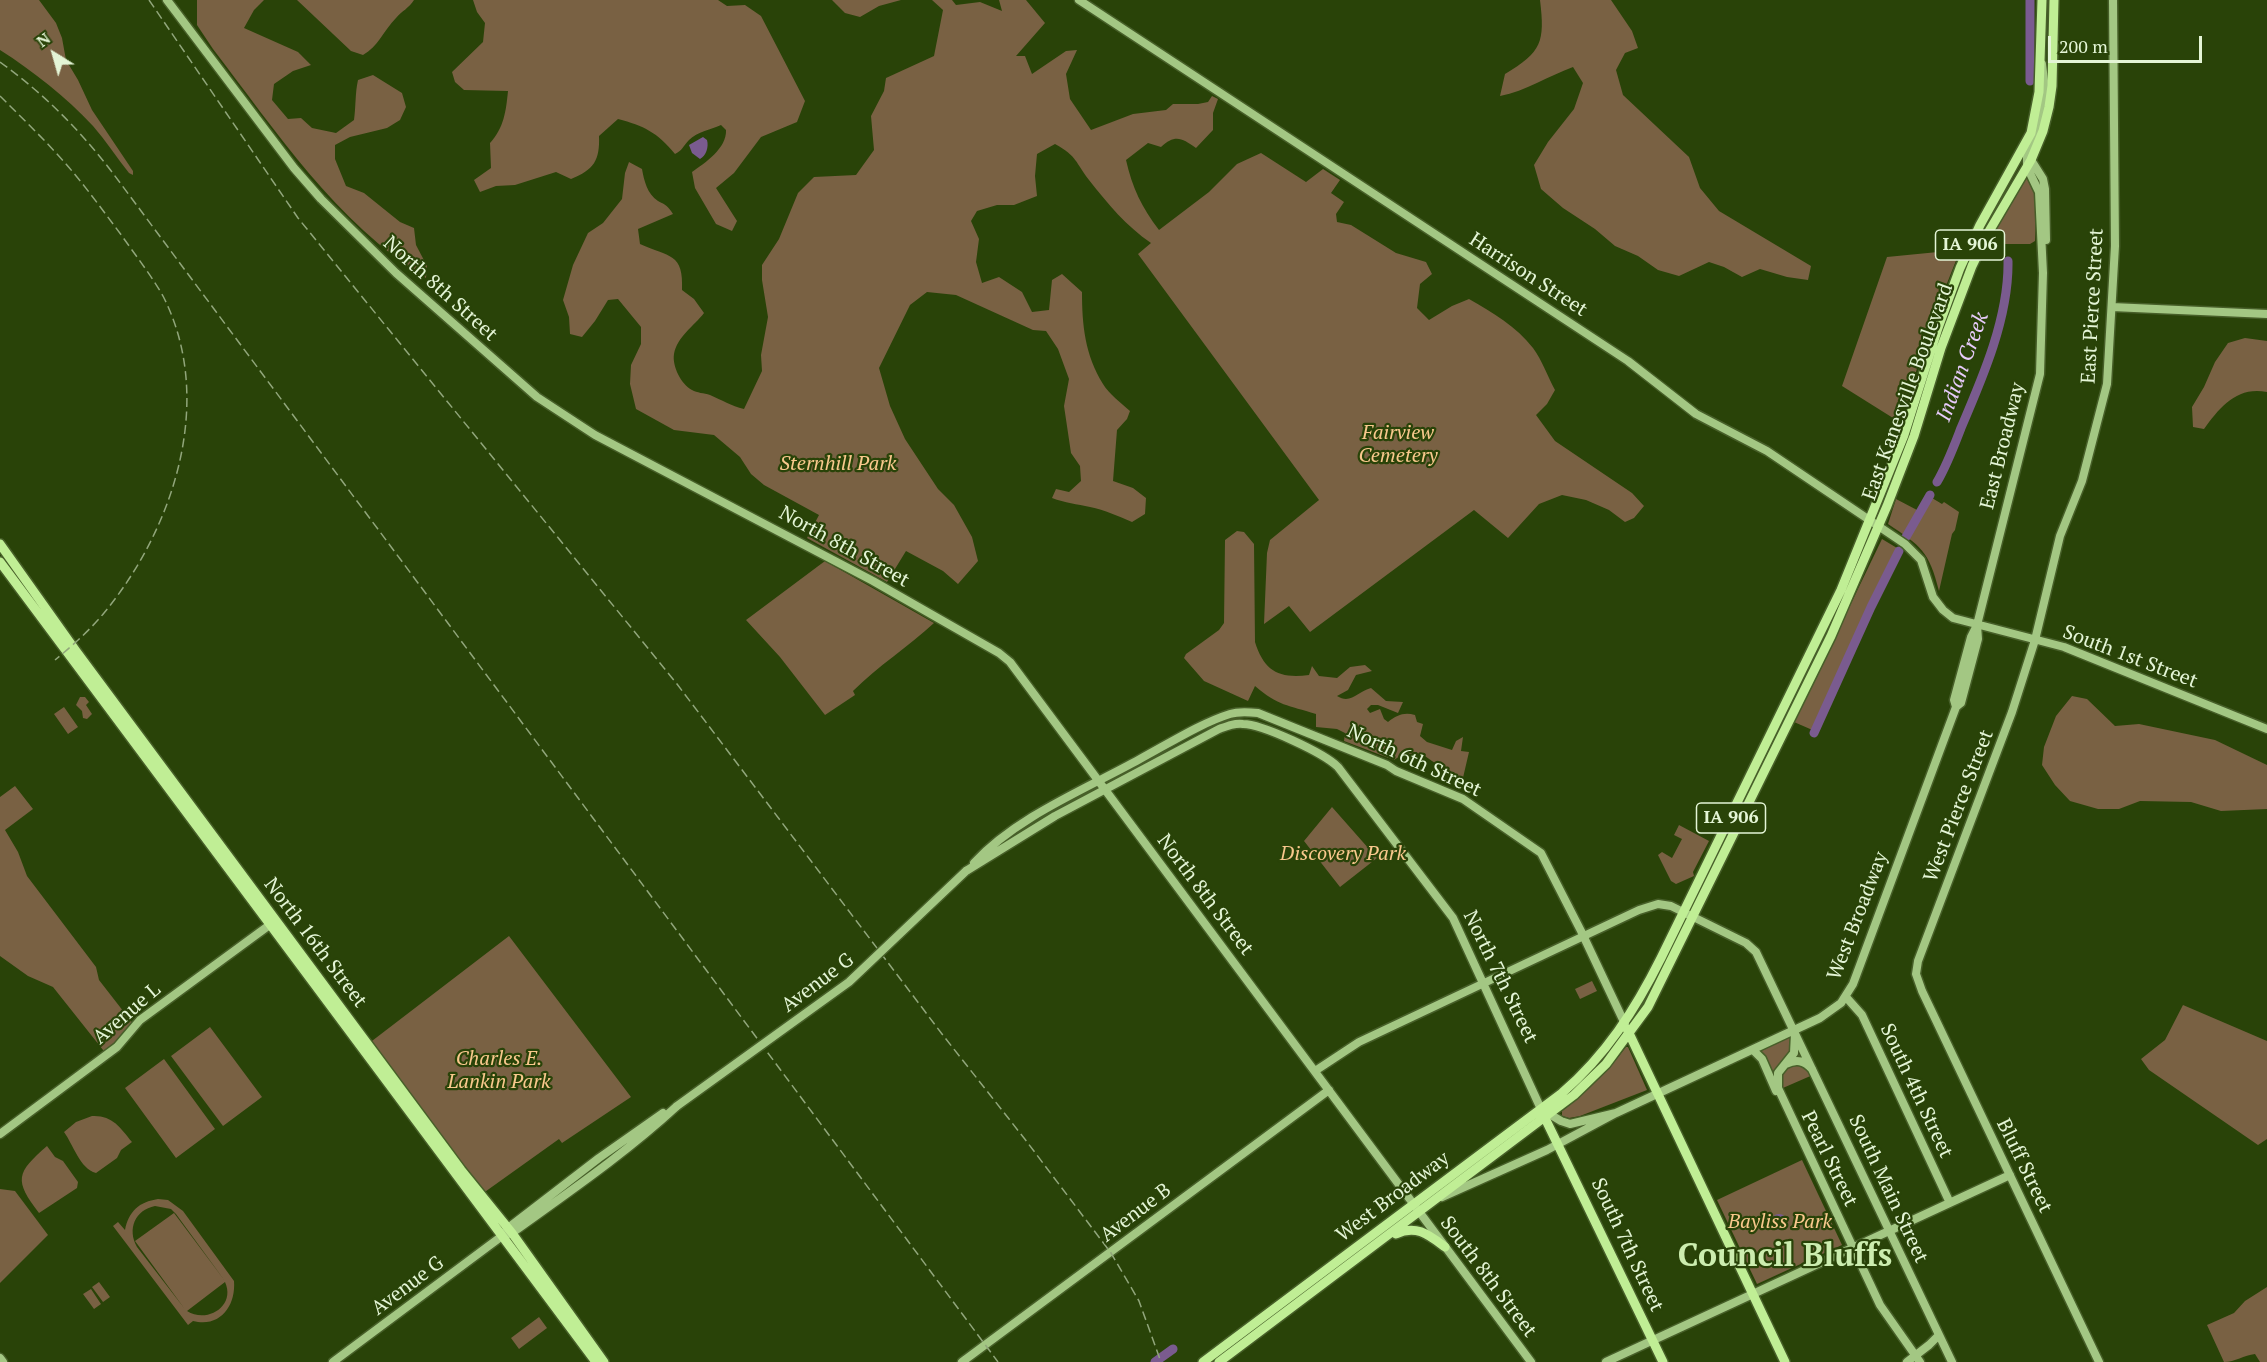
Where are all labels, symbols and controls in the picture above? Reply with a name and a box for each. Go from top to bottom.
north arrow [24,24,84,84]
scale bar [2051,24,2206,62]
text: N [32,27,55,52]
text: 200 m [2059,34,2108,58]
street label: Harrison Street [1464,228,1592,322]
street label: East Pierce Street [2077,228,2109,384]
road number: IA 906 [1936,230,2004,260]
street label: North 8th Street [378,231,502,347]
street label: East Kanesville Boulevard [1858,280,1958,504]
water label: Indian Creek [1932,309,1994,425]
street label: East Broadway [1976,380,2030,512]
park label: Fairview Cemetery [1358,421,1438,468]
park label: Sternhill Park [780,452,896,476]
street label: North 8th Street [775,501,913,593]
street label: South 1st Street [2059,620,2201,694]
street label: North 6th Street [1343,719,1485,803]
street label: West Pierce Street [1919,726,1999,886]
road number: IA 906 [1696,803,1766,833]
street label: North 8th Street [1152,830,1258,960]
park label: Discovery Park [1280,842,1406,866]
street label: West Broadway [1823,849,1893,983]
street label: North 16th Street [258,873,372,1013]
street label: North 7th Street [1458,907,1542,1047]
street label: Avenue G [777,948,859,1018]
street label: Avenue L [88,978,166,1050]
street label: South 4th Street [1874,1020,1958,1162]
park label: Charles E. Lankin Park [447,1047,551,1094]
street label: Pearl Street [1796,1107,1862,1211]
street label: South Main Street [1843,1111,1933,1267]
street label: Bluff Street [1991,1115,2057,1217]
street label: West Broadway [1332,1147,1454,1247]
street label: South 7th Street [1586,1174,1668,1316]
street label: Avenue B [1096,1179,1176,1247]
park label: Bayliss Park [1728,1210,1832,1234]
street label: South 8th Street [1435,1212,1541,1342]
district label: Council Bluffs [1678,1238,1892,1276]
street label: Avenue G [367,1251,449,1321]

